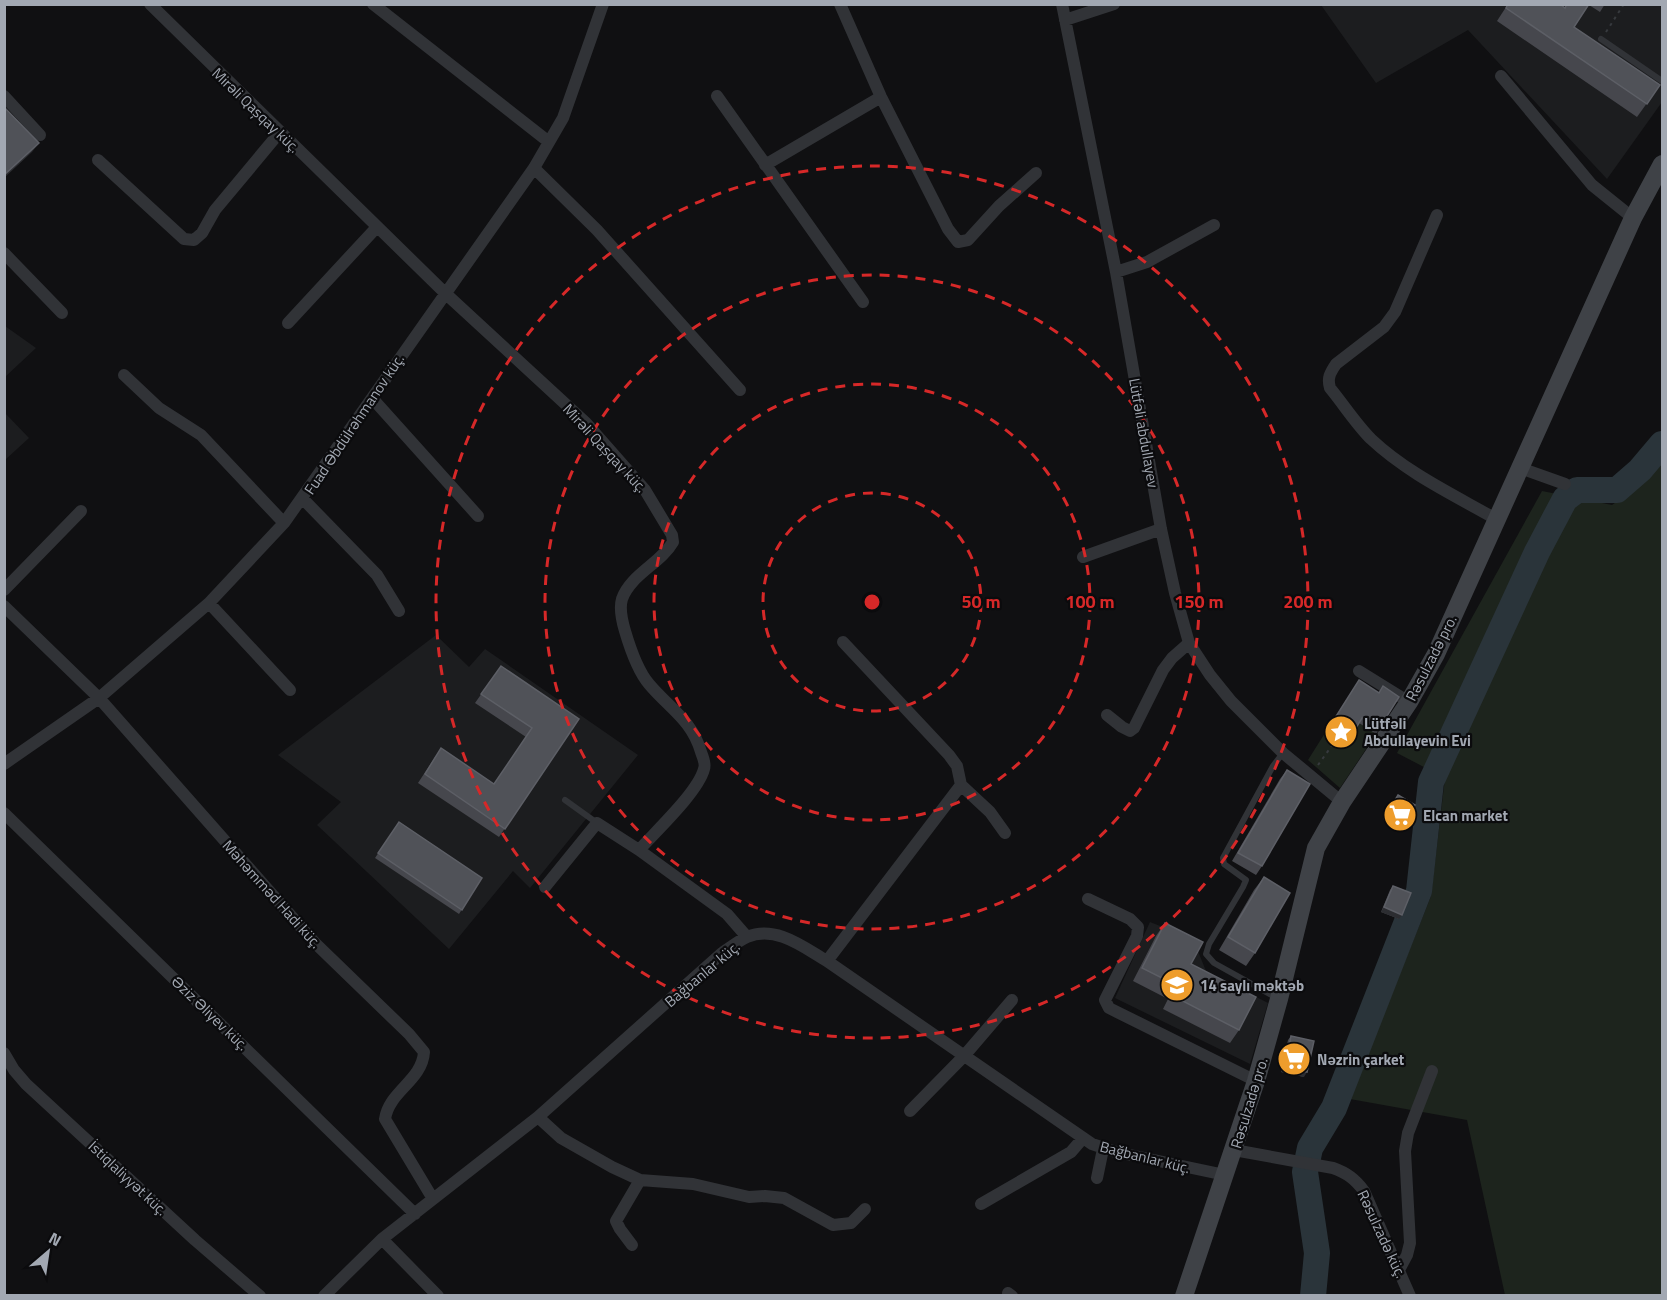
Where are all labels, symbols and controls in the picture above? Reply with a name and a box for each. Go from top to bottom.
street label: Mirəli Qaşqay küç. [207,62,305,158]
street label: Fuad Əbdülrəhmanov küç. [298,349,410,499]
street label: Lütfəli abdullayev [1123,376,1165,490]
street label: Mirəli Qaşqay küç. [557,398,653,498]
text: 50 m [961,588,1001,615]
text: 100 m [1065,588,1115,615]
text: 150 m [1174,588,1224,615]
text: 200 m [1283,588,1333,615]
centre of rings [862,592,882,612]
street label: Rəsulzadə pro. [1399,611,1463,705]
place label: Lütfəli Abdullayevin Evi [1364,712,1471,752]
place icon: Lütfəli Abdullayevin Evi [1323,714,1359,750]
supermarket icon: Elcan market [1382,797,1418,833]
place label: Elcan market [1423,804,1508,827]
street label: Məhəmməd Hadi küç. [217,835,327,953]
street label: Bağbanlar küç. [659,936,745,1012]
school or university icon: 14 saylı məktəb [1159,967,1195,1003]
street label: Əziz Əliyev küç. [166,970,254,1056]
place label: 14 saylı məktəb [1200,974,1304,997]
supermarket icon: Nəzrin çarket [1276,1041,1312,1077]
place label: Nəzrin çarket [1317,1048,1405,1071]
street label: Rəsulzadə pro. [1224,1055,1274,1151]
street label: İstiqlaliyyət küç. [83,1135,173,1221]
street label: Bağbanlar küç. [1097,1135,1193,1179]
street label: Rəsulzadə küç. [1352,1186,1412,1282]
north arrow [18,1222,78,1282]
text: N [45,1226,66,1252]

